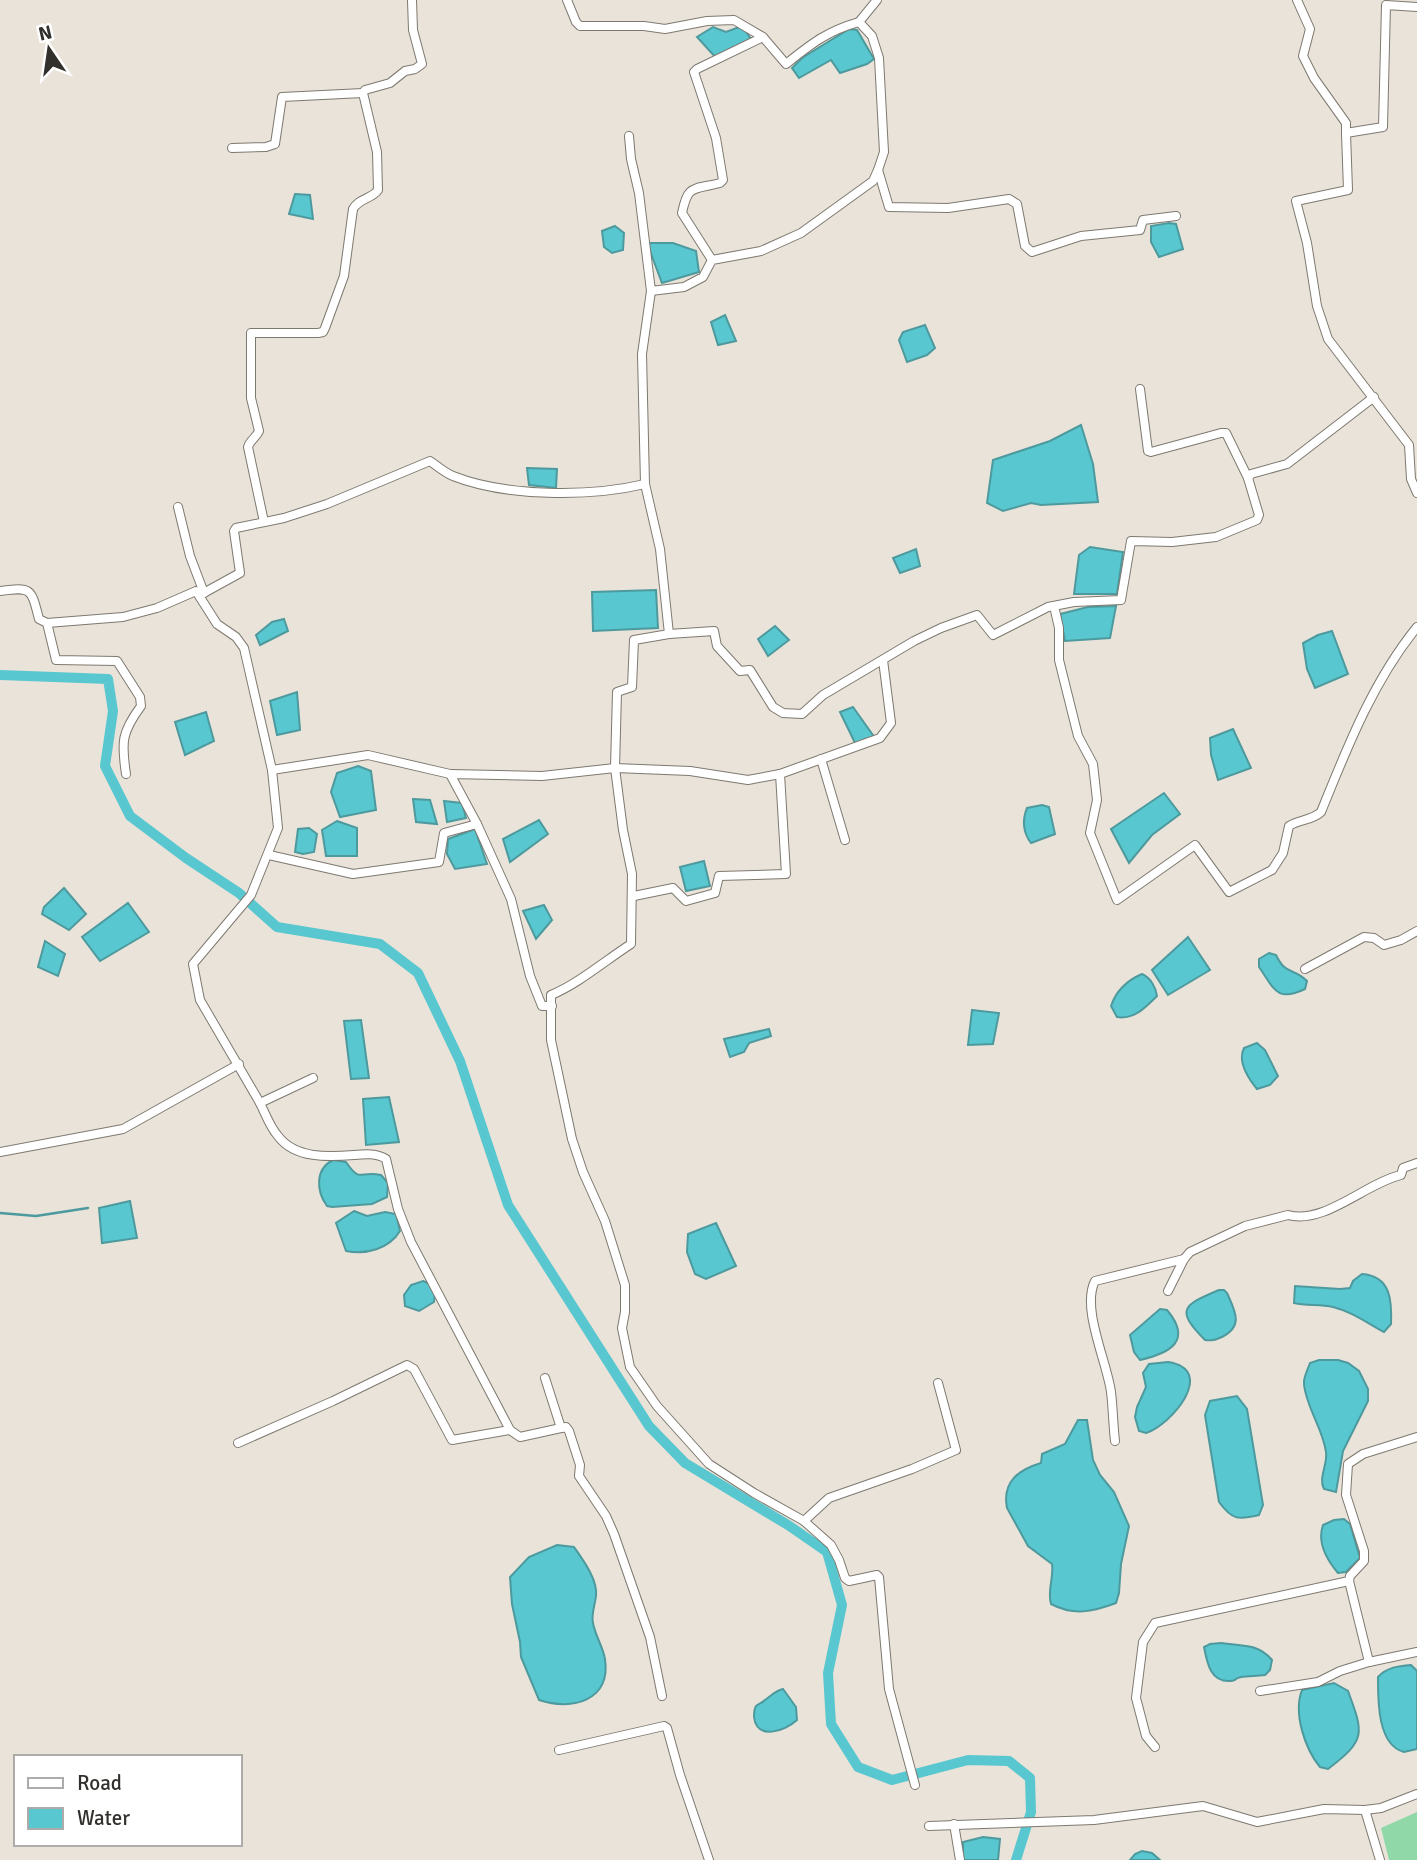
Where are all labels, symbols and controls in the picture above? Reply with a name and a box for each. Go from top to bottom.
north arrow [14,14,84,84]
text: N [36,20,55,47]
legend [14,1755,242,1846]
text: Road [77,1770,122,1796]
text: Water [77,1805,130,1831]

